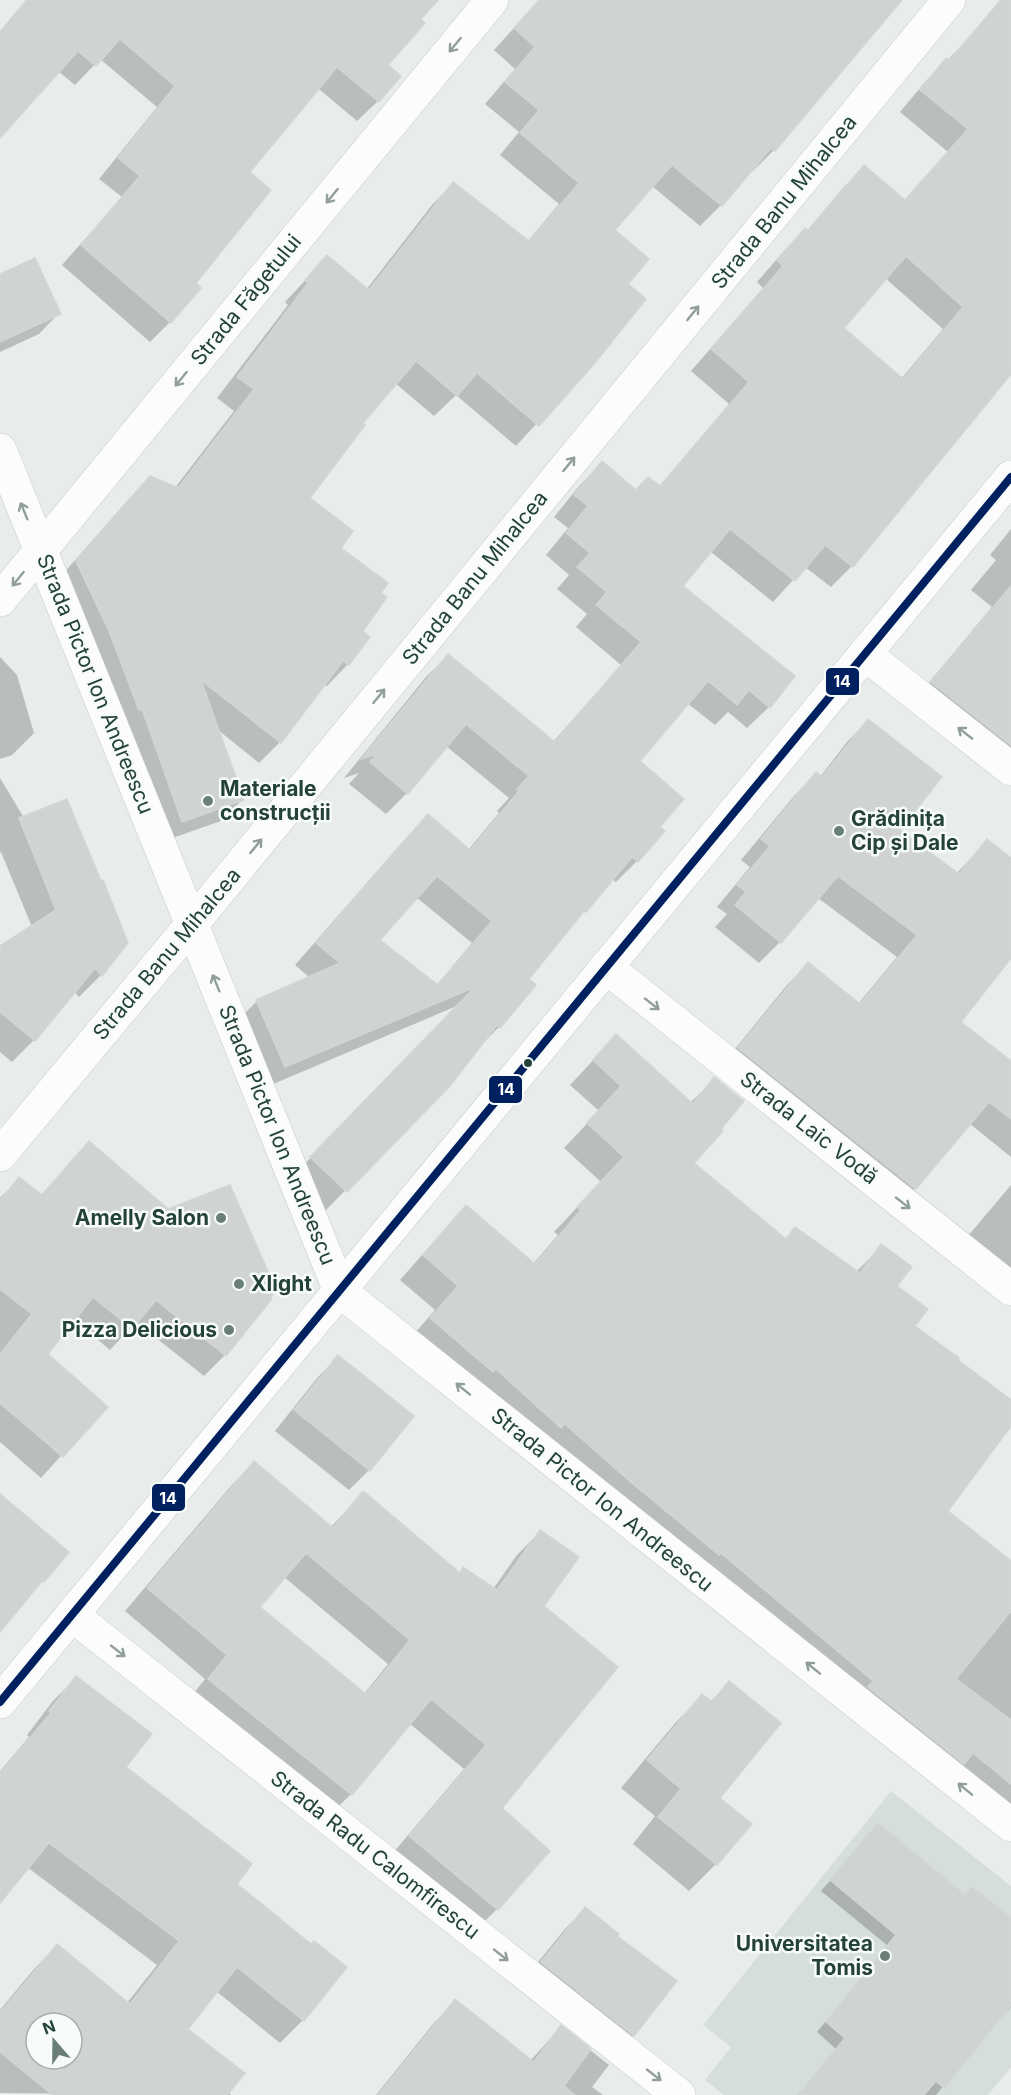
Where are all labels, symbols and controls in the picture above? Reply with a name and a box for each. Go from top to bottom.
one-way arrow [449,37,462,53]
street label: Strada Banu Mihalcea [706,110,861,294]
one-way arrow [325,188,338,204]
street label: Strada Făgetului [185,229,306,370]
one-way arrow [686,306,700,321]
one-way arrow [175,371,188,387]
one-way arrow [563,456,576,472]
street label: Strada Banu Mihalcea [397,486,552,670]
one-way arrow [18,502,29,520]
street label: Strada Pictor Ion Andreescu [32,550,159,817]
one-way arrow [11,571,24,587]
line badge: 14 [825,667,860,696]
text: 14 [833,671,851,691]
one-way arrow [373,688,386,704]
one-way arrow [957,726,973,739]
place label: Materiale construcții [220,776,331,825]
marker: Materiale construcții [201,794,215,808]
place label: Grădinița Cip și Dale [851,806,958,855]
marker: Grădinița Cip și Dale [832,824,846,838]
one-way arrow [249,839,262,855]
street label: Strada Banu Mihalcea [87,863,246,1045]
one-way arrow [210,975,221,993]
one-way arrow [644,997,660,1010]
street label: Strada Pictor Ion Andreescu [214,1001,341,1268]
unlabelled marker [522,1057,534,1069]
street label: Strada Laic Vodă [735,1066,883,1189]
line badge: 14 [488,1075,523,1104]
text: 14 [497,1079,515,1099]
one-way arrow [895,1197,911,1210]
place label: Amelly Salon [75,1205,209,1230]
marker: Amelly Salon [214,1211,228,1225]
place label: Xlight [251,1271,312,1296]
marker: Xlight [232,1277,246,1291]
place label: Pizza Delicious [62,1317,217,1342]
marker: Pizza Delicious [222,1323,236,1337]
one-way arrow [455,1383,471,1396]
street label: Strada Pictor Ion Andreescu [486,1402,718,1597]
line badge: 14 [151,1483,186,1512]
text: 14 [159,1488,177,1508]
one-way arrow [109,1645,125,1658]
one-way arrow [805,1661,821,1674]
street label: Strada Radu Calomfirescu [266,1765,485,1944]
one-way arrow [958,1782,973,1796]
place label: Universitatea Tomis [736,1931,873,1980]
one-way arrow [493,1948,509,1961]
marker: Universitatea Tomis [878,1949,892,1963]
north arrow [24,2011,84,2071]
text: N [40,2015,58,2038]
one-way arrow [646,2069,662,2082]

